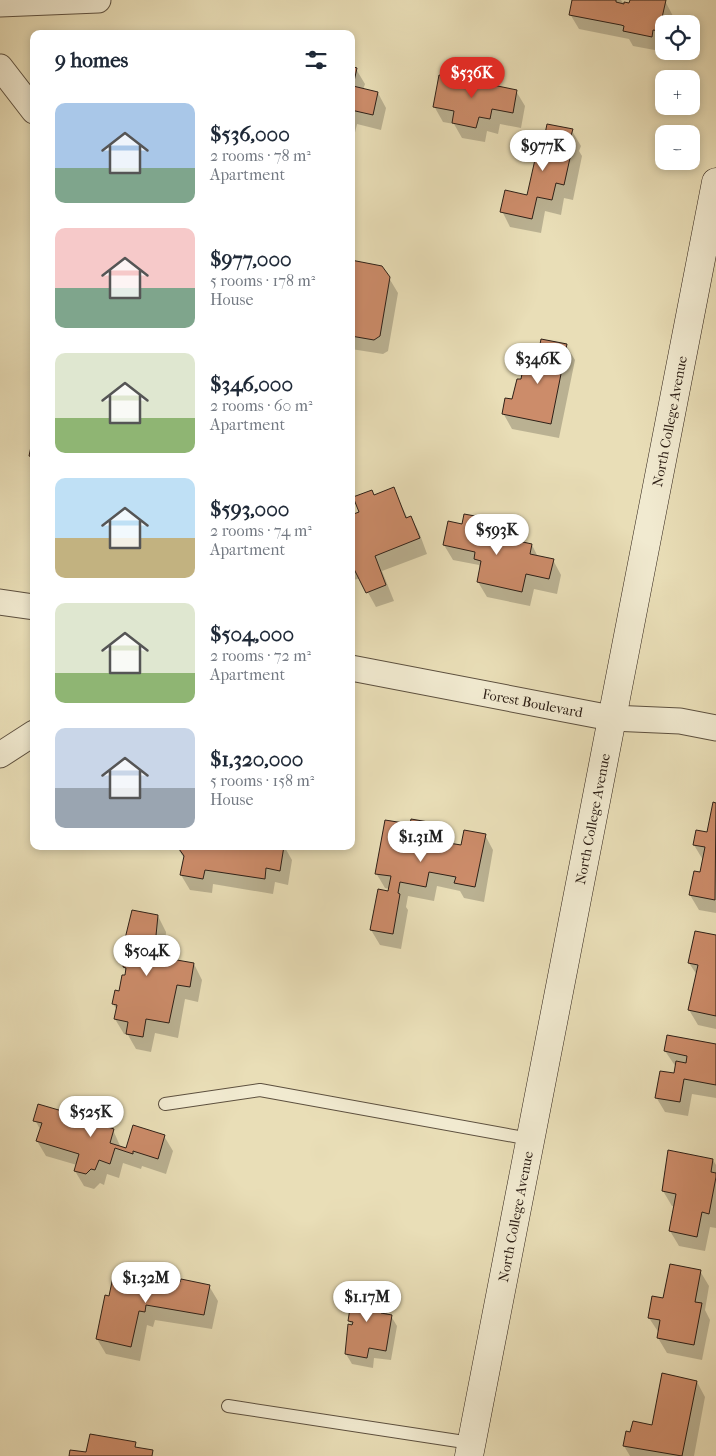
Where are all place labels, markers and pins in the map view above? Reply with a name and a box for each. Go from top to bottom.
pin: $536K [437,56,507,99]
pin: $977K [508,130,578,172]
pin: $346K [503,342,573,385]
pin: $593K [462,514,532,556]
pin: $1.31M [380,820,462,863]
pin: $504K [112,934,182,977]
pin: $525K [56,1096,126,1138]
pin: $1.32M [105,1262,187,1304]
pin: $1.17M [326,1280,408,1323]

